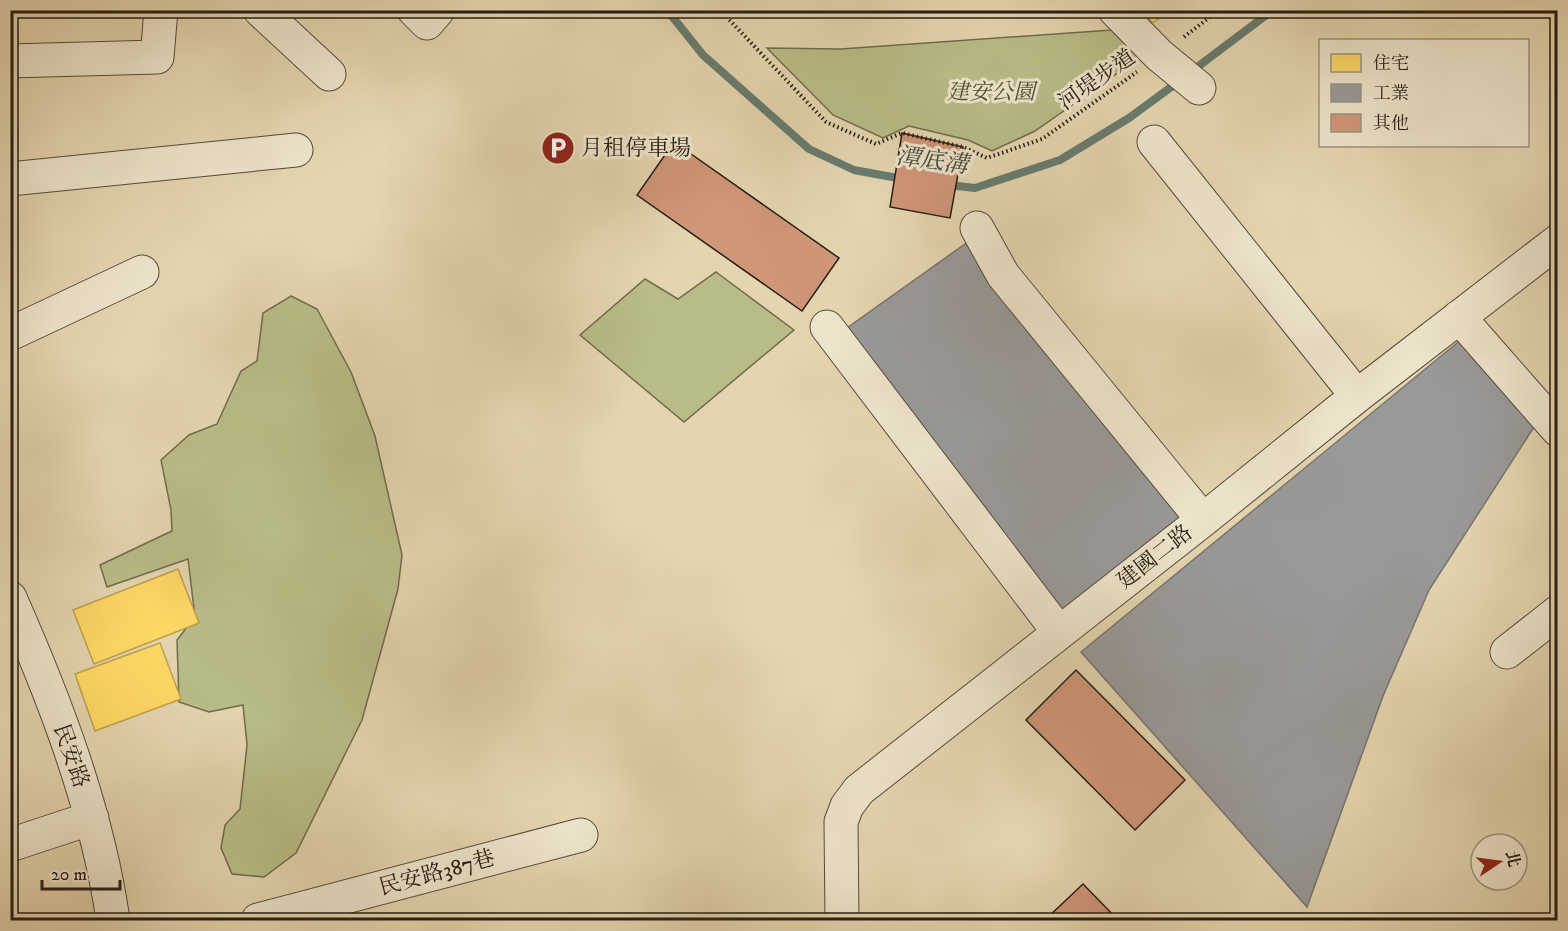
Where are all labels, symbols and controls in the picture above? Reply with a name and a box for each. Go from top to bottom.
legend [1319,39,1529,147]
street label: 河堤步道 [1053,44,1141,116]
text: 住宅 [1373,53,1409,75]
park label: 建安公園 [947,79,1038,106]
text: 工業 [1373,83,1409,105]
text: 其他 [1373,113,1409,135]
parking icon: 月租停車場 [540,130,576,166]
place label: 月租停車場 [581,135,691,162]
water label: 潭底溝 [894,141,974,181]
street label: 建國二路 [1112,519,1198,595]
street label: 民安路 [47,720,95,792]
north arrow [1469,832,1529,892]
street label: 民安路387巷 [376,845,498,901]
text: 北 [1501,849,1524,869]
scale bar [42,853,120,891]
text: 20 m [51,864,87,886]

